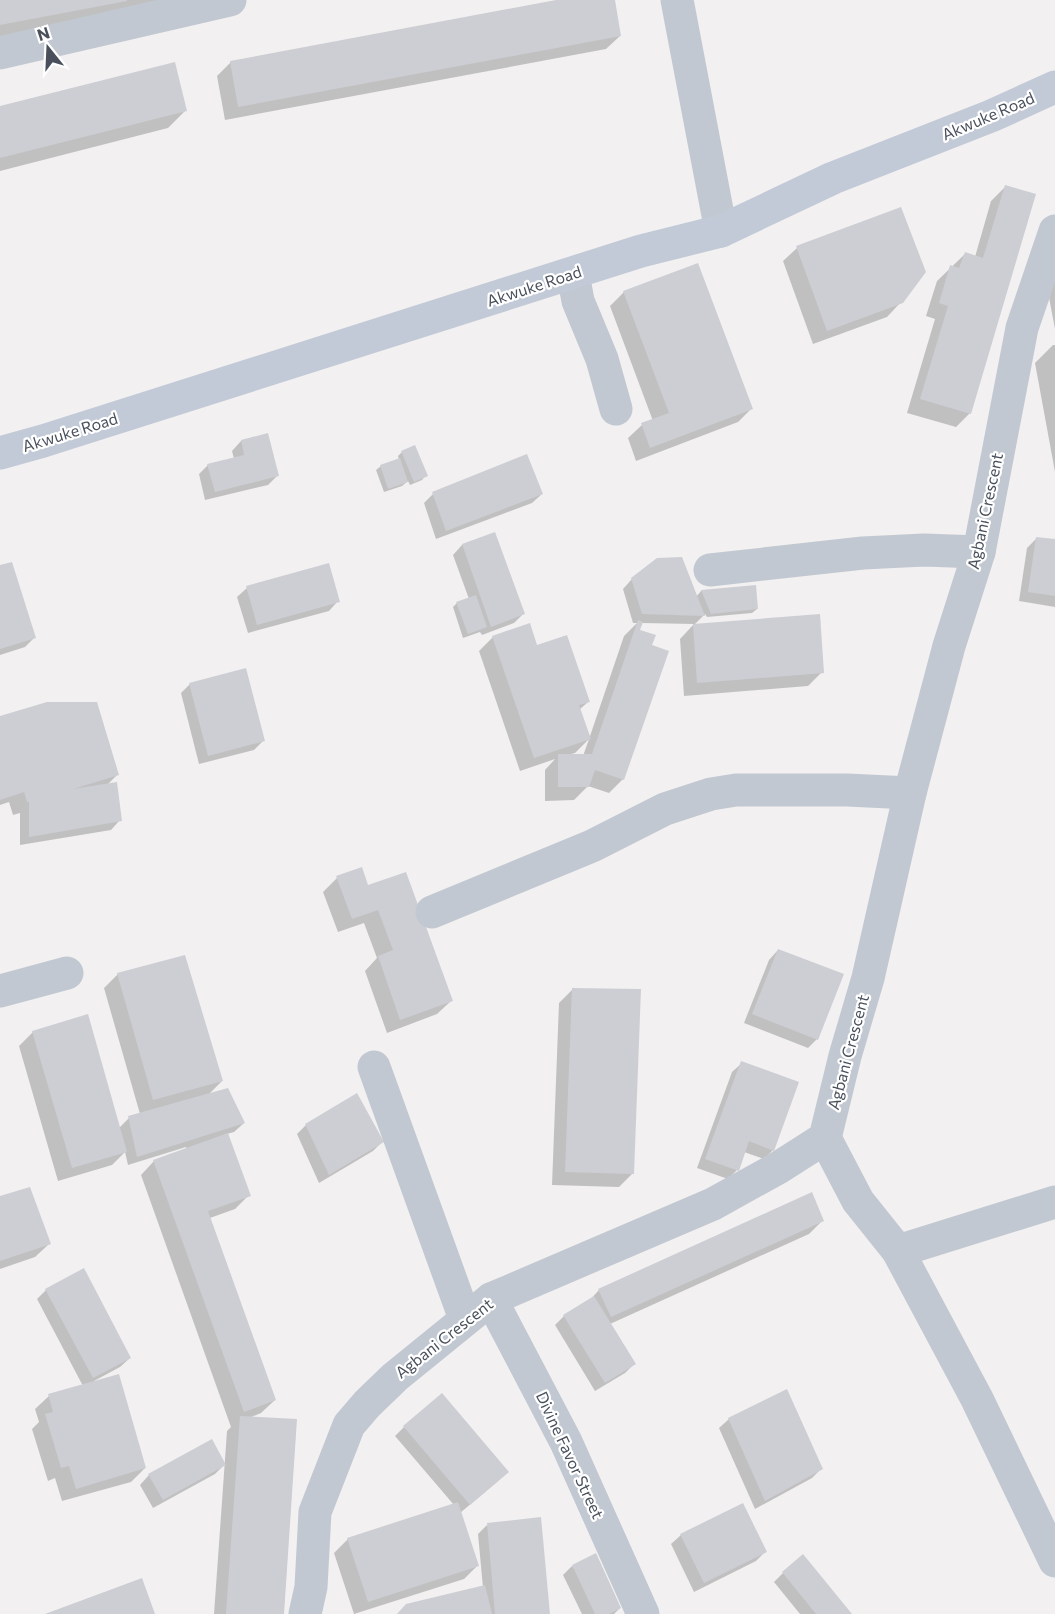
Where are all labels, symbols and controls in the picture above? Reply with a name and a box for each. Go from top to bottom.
north arrow [18,18,78,78]
text: N [35,22,52,44]
street label: Akwuke Road [939,88,1037,144]
street label: Akwuke Road [484,261,584,310]
street label: Akwuke Road [20,408,120,455]
street label: Agbani Crescent [963,451,1006,571]
street label: Agbani Crescent [823,992,872,1112]
street label: Agbani Crescent [391,1293,497,1382]
street label: Divine Favor Street [533,1388,608,1522]

